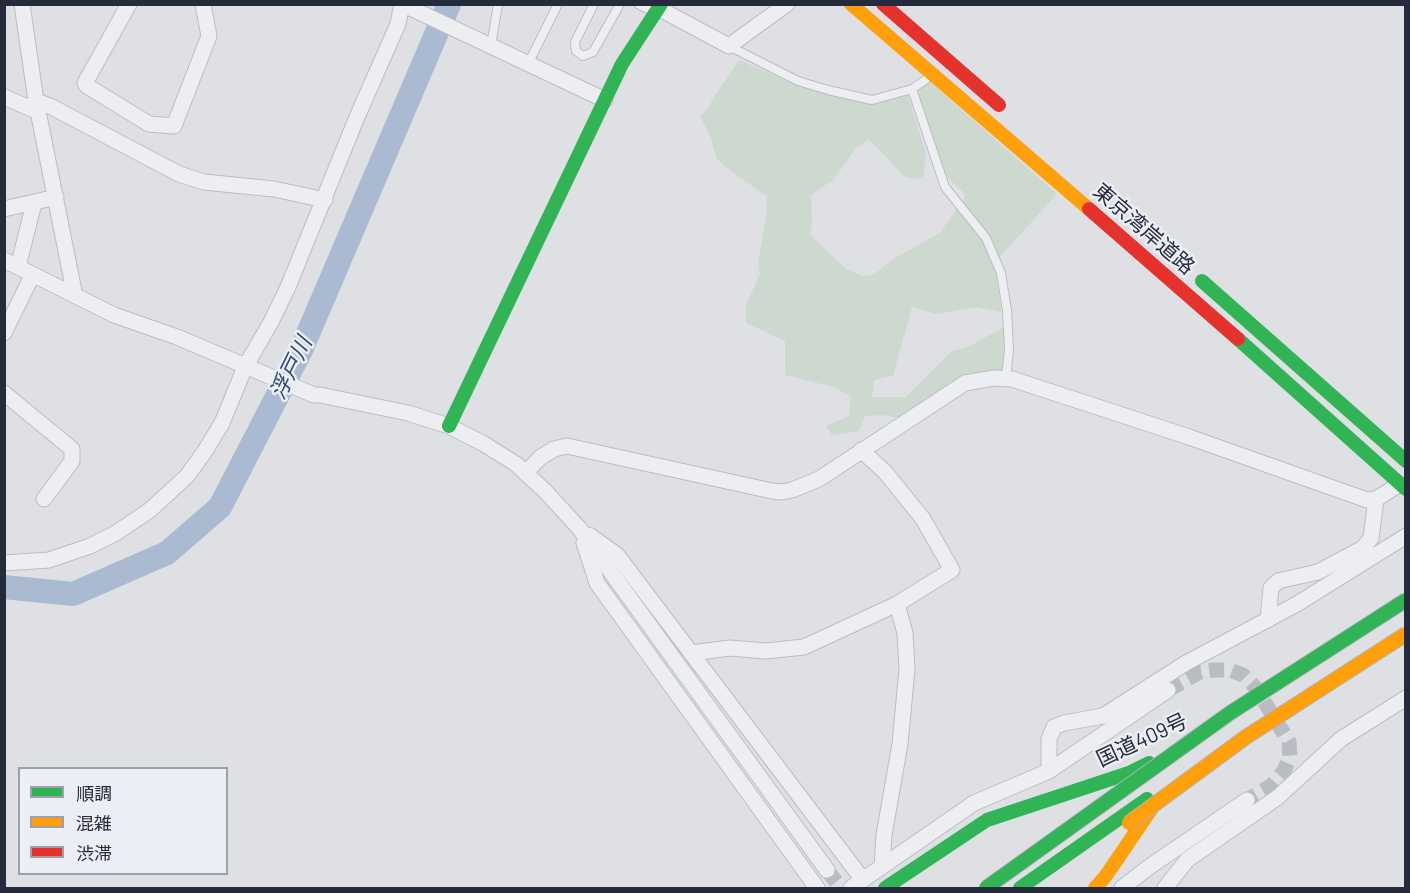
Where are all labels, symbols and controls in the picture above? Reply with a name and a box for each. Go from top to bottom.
street label: 東京湾岸道路 [1088,178,1200,280]
water label: 浮戸川 [265,333,317,403]
street label: 国道409号 [1093,708,1191,772]
legend [18,767,228,875]
text: 順調 [76,782,112,804]
text: 混雑 [76,812,112,834]
text: 渋滞 [76,842,112,864]

